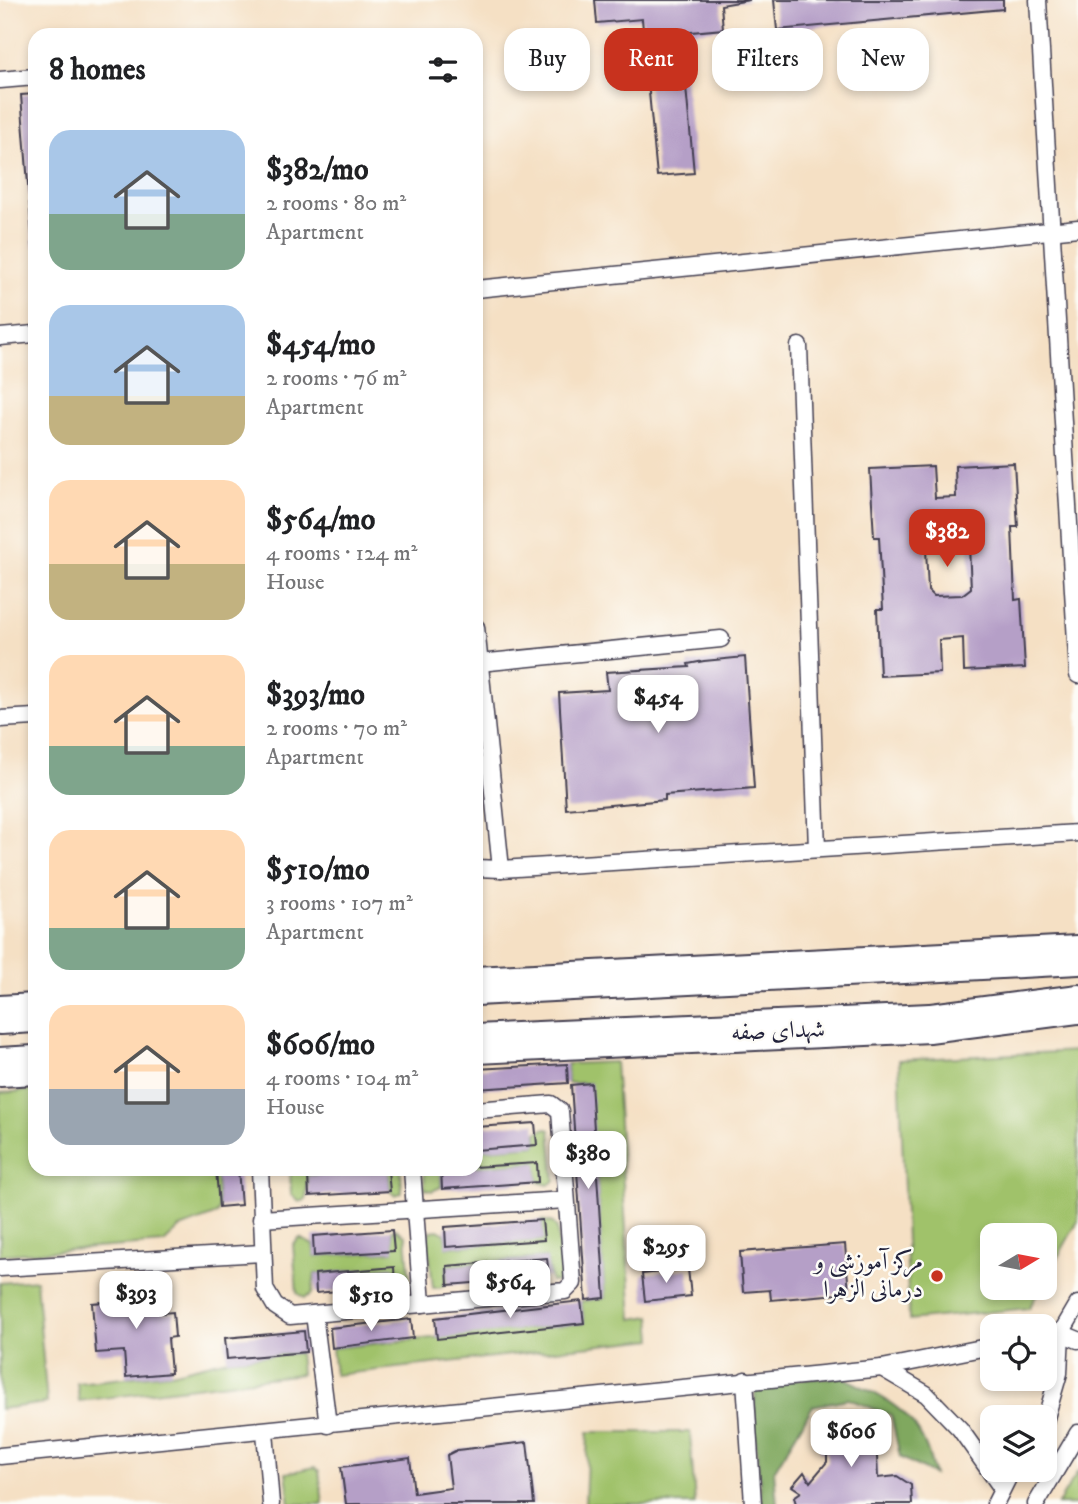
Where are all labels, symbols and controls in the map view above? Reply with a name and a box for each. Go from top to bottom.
chip: Buy [504,28,590,91]
chip: Rent [604,28,698,91]
chip: Filters [712,28,823,91]
chip: New [837,28,929,91]
icon: filters [424,51,462,89]
text: 8 homes [49,52,146,89]
text: $382/mo [266,152,369,189]
icon: home [105,158,189,242]
text: 2 rooms · 80 m² [266,189,406,218]
text: Apartment [266,218,364,247]
text: $454/mo [266,327,375,364]
icon: home [105,333,189,417]
text: 2 rooms · 76 m² [266,364,406,393]
text: Apartment [266,393,364,422]
text: $564/mo [266,502,375,539]
icon: home [105,508,189,592]
pin: $382 [906,510,988,569]
text: $382 [925,517,969,546]
text: 4 rooms · 124 m² [266,539,417,568]
text: House [266,568,324,597]
pin: $454 [617,676,699,735]
text: $393/mo [266,677,365,714]
icon: home [105,683,189,767]
text: $454 [633,683,683,712]
text: 2 rooms · 70 m² [266,714,407,743]
text: Apartment [266,743,364,772]
text: $510/mo [266,852,370,889]
icon: home [105,858,189,942]
text: 3 rooms · 107 m² [266,889,413,918]
text: Apartment [266,918,364,947]
street label: شهدای صفه [730,1014,826,1048]
text: $606/mo [266,1027,375,1064]
icon: home [105,1033,189,1117]
text: 4 rooms · 104 m² [266,1064,418,1093]
text: House [266,1093,324,1122]
pin: $380 [547,1132,629,1191]
text: $380 [565,1139,611,1168]
north arrow [980,1223,1057,1300]
map controls [980,1223,1057,1482]
pin: $295 [625,1226,707,1285]
text: $295 [643,1233,689,1262]
place label: مرکز آموزشی و درمانی الزهرا [811,1247,923,1305]
pin: $564 [469,1260,551,1320]
text: $564 [485,1268,535,1297]
marker: مرکز آموزشی و درمانی الزهرا [929,1268,945,1284]
pin: $393 [95,1272,177,1331]
pin: $510 [330,1274,412,1333]
text: $393 [115,1279,157,1308]
text: $510 [349,1281,393,1310]
button: locate [980,1314,1057,1391]
button: layers [980,1405,1057,1482]
pin: $606 [810,1410,892,1469]
text: $606 [827,1417,875,1446]

